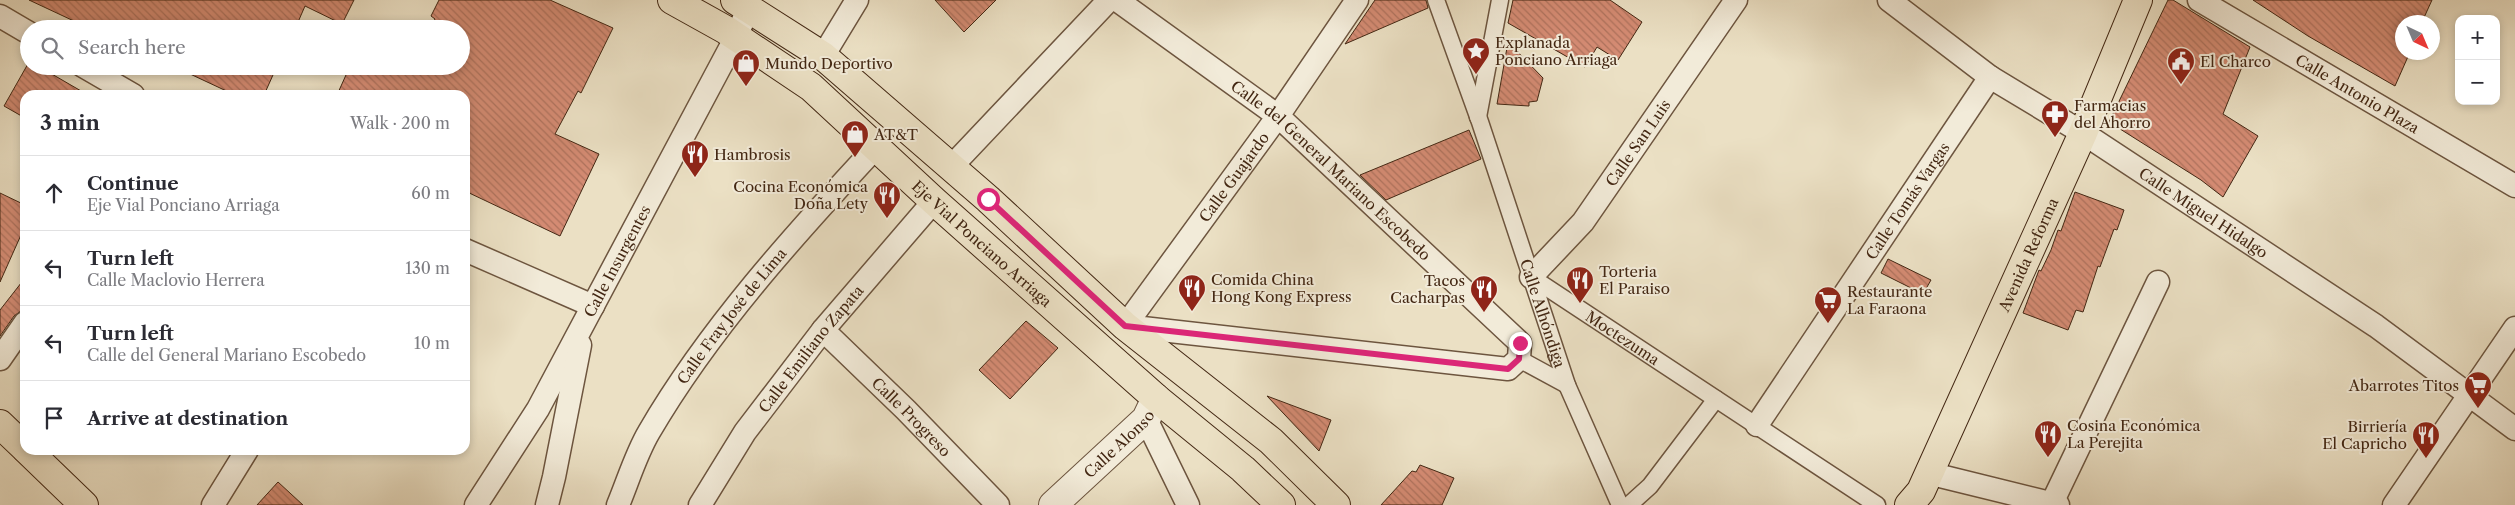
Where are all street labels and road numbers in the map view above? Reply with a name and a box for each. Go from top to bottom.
street label: Calle Antonio Plaza [2292,50,2423,137]
street label: Calle del General Mariano Escobedo [1227,76,1435,264]
street label: Calle San Luis [1601,96,1674,190]
street label: Calle Guajardo [1195,128,1273,226]
street label: Calle Tomás Vargas [1861,138,1953,263]
street label: Calle Miguel Hidalgo [2135,163,2272,262]
street label: Eje Vial Ponciano Arriaga [908,176,1056,311]
street label: Avenida Reforma [1994,194,2062,315]
street label: Calle Insurgentes [579,202,654,320]
street label: Calle Fray José de Lima [672,244,790,388]
street label: Calle Alhóndiga [1516,256,1570,370]
street label: Calle Emiliano Zapata [754,281,867,416]
street label: Moctezuma [1582,306,1663,369]
street label: Calle Progreso [868,373,955,460]
street label: Calle Alonso [1080,407,1158,481]

